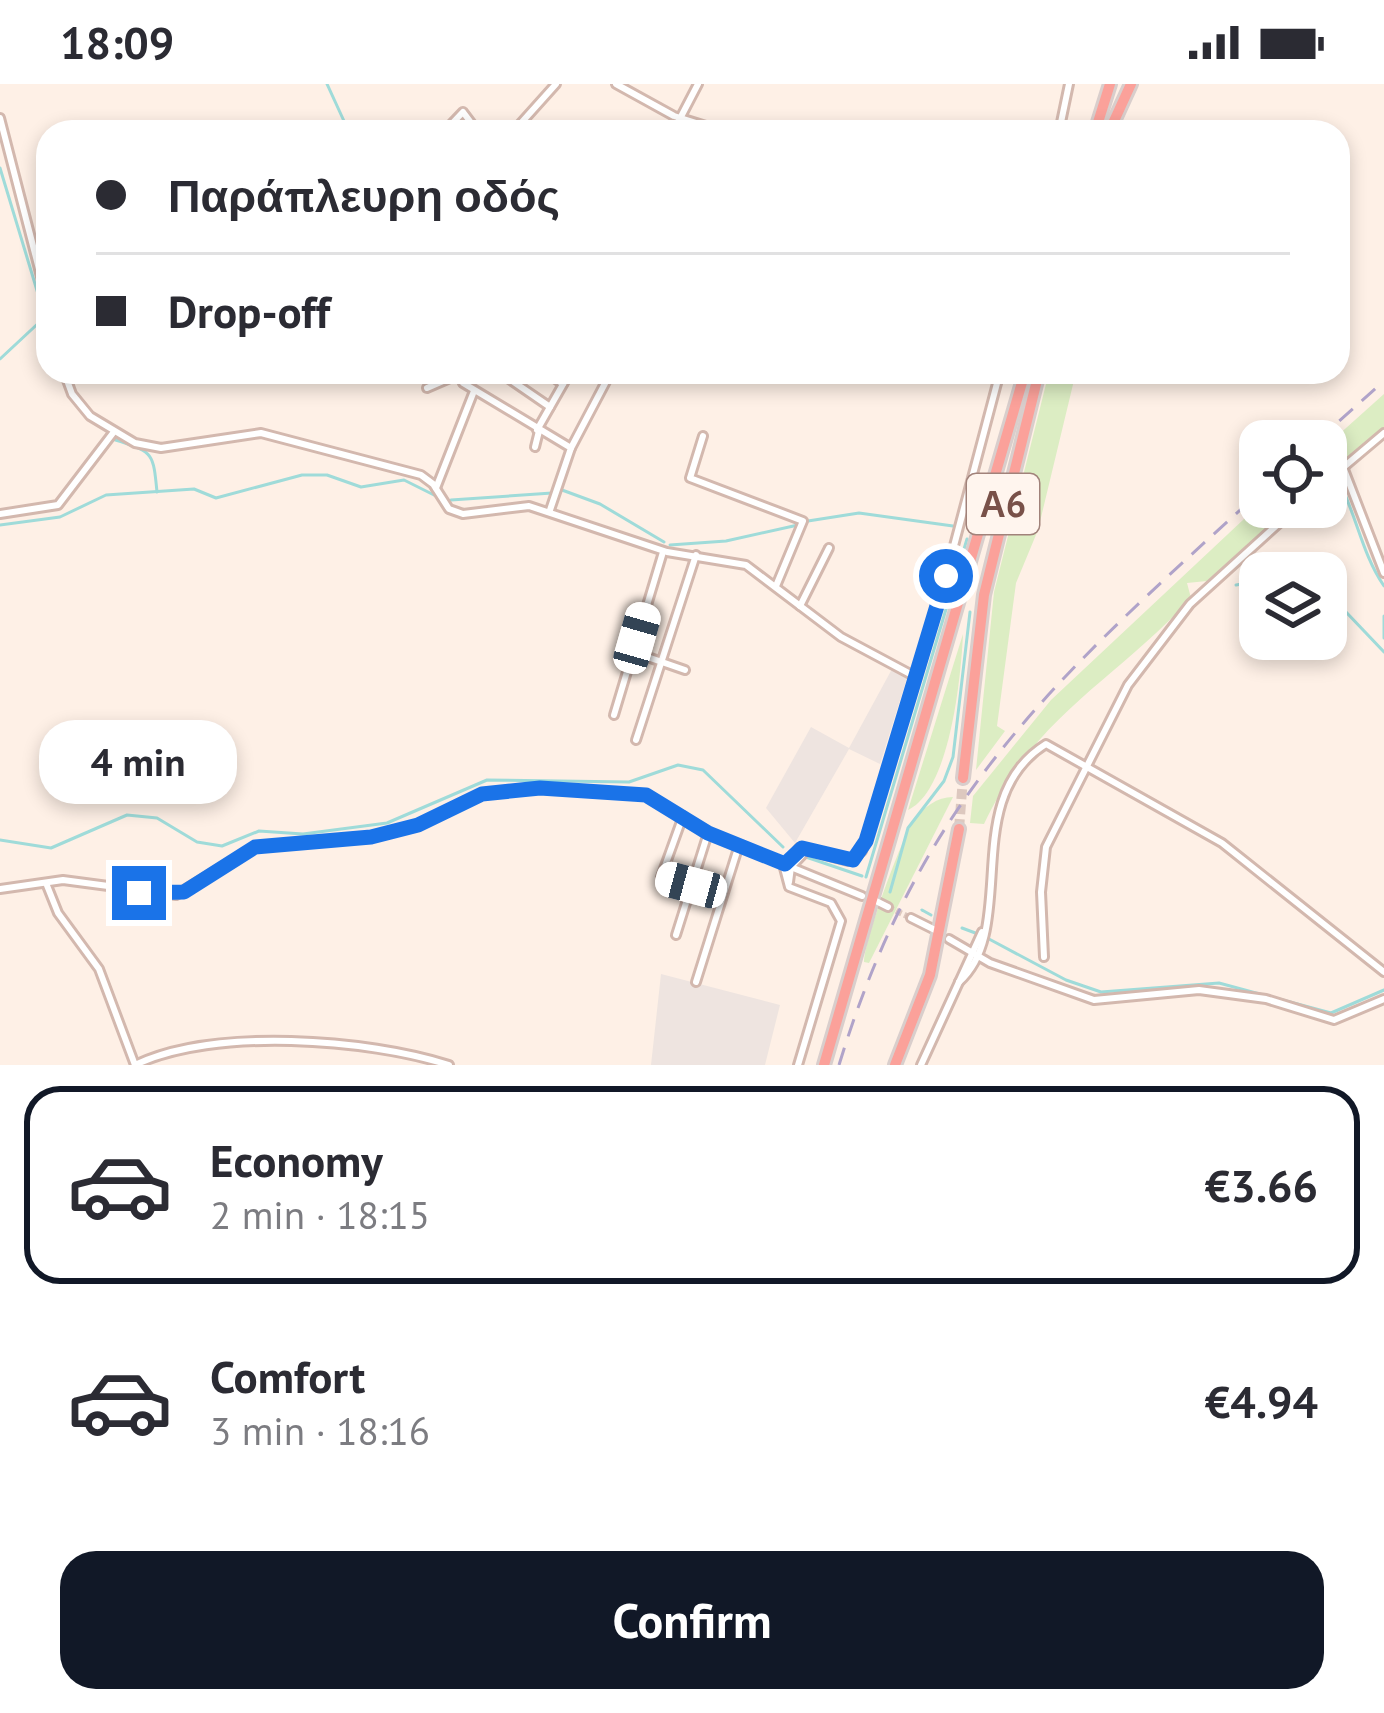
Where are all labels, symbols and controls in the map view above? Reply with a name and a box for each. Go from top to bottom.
text: 18:09 [60,13,174,71]
text: Παράπλευρη οδός [168,166,560,224]
text: Drop-off [168,282,330,340]
map controls [1239,420,1347,660]
button: locate [1239,420,1347,528]
road number: Α6 [967,474,1039,534]
route start [919,549,973,603]
button: layers [1239,552,1347,660]
car [610,598,664,678]
callout: 4 min [40,719,238,803]
text: 4 min [90,736,186,787]
car [652,858,730,912]
route end [112,866,166,920]
icon: car [66,1131,174,1239]
text: Economy [210,1131,383,1189]
text: €3.66 [1205,1156,1318,1214]
text: 2 min · 18:15 [210,1189,430,1240]
icon: car [66,1347,174,1455]
text: Comfort [210,1347,365,1405]
text: €4.94 [1205,1372,1318,1430]
text: 3 min · 18:16 [210,1405,430,1456]
button: Confirm [60,1551,1324,1689]

